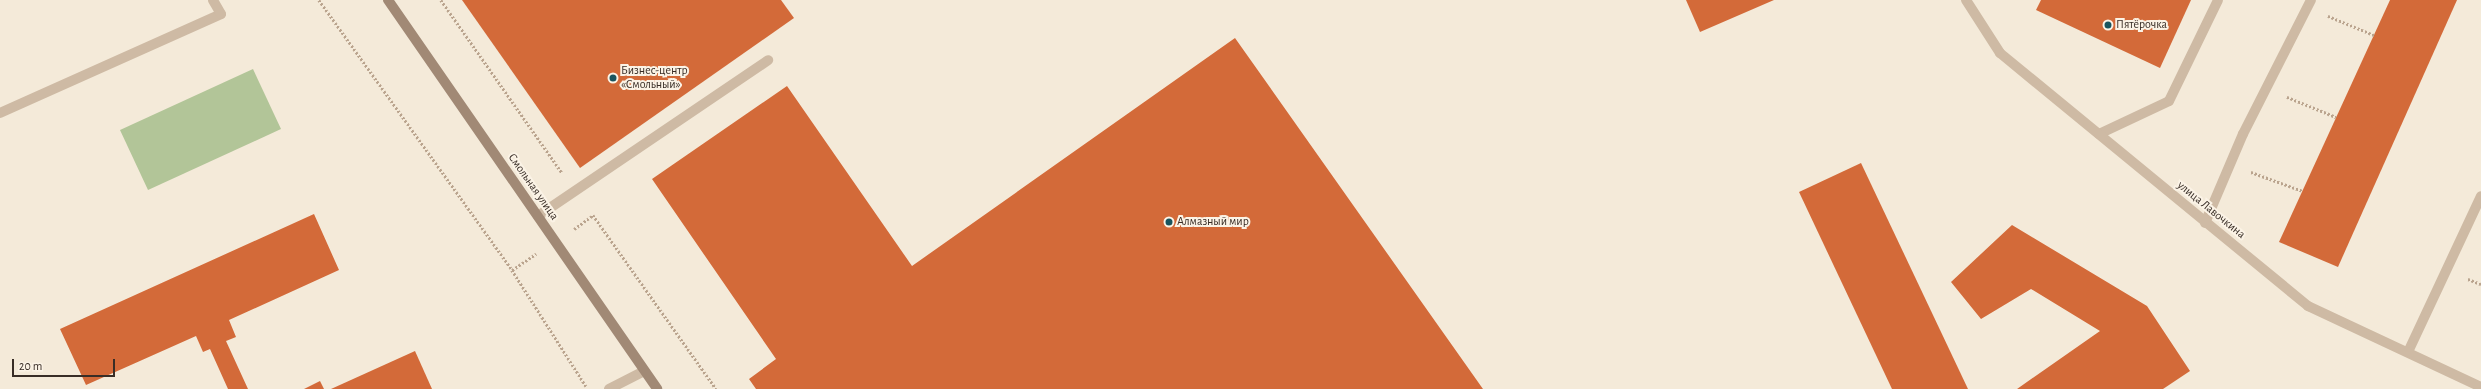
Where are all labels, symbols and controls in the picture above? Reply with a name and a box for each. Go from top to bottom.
place label: Пятёрочка [2116,18,2167,32]
marker: Пятёрочка [2103,20,2113,30]
place label: Бизнес-центр «Смольный» [621,64,688,92]
marker: Бизнес-центр «Смольный» [608,73,618,83]
street label: Смольная улица [505,151,561,223]
street label: улица Лавочкина [2174,178,2248,242]
place label: Алмазный мир [1177,215,1249,229]
marker: Алмазный мир [1164,217,1174,227]
scale bar [14,351,117,377]
text: 20 m [19,360,42,372]

